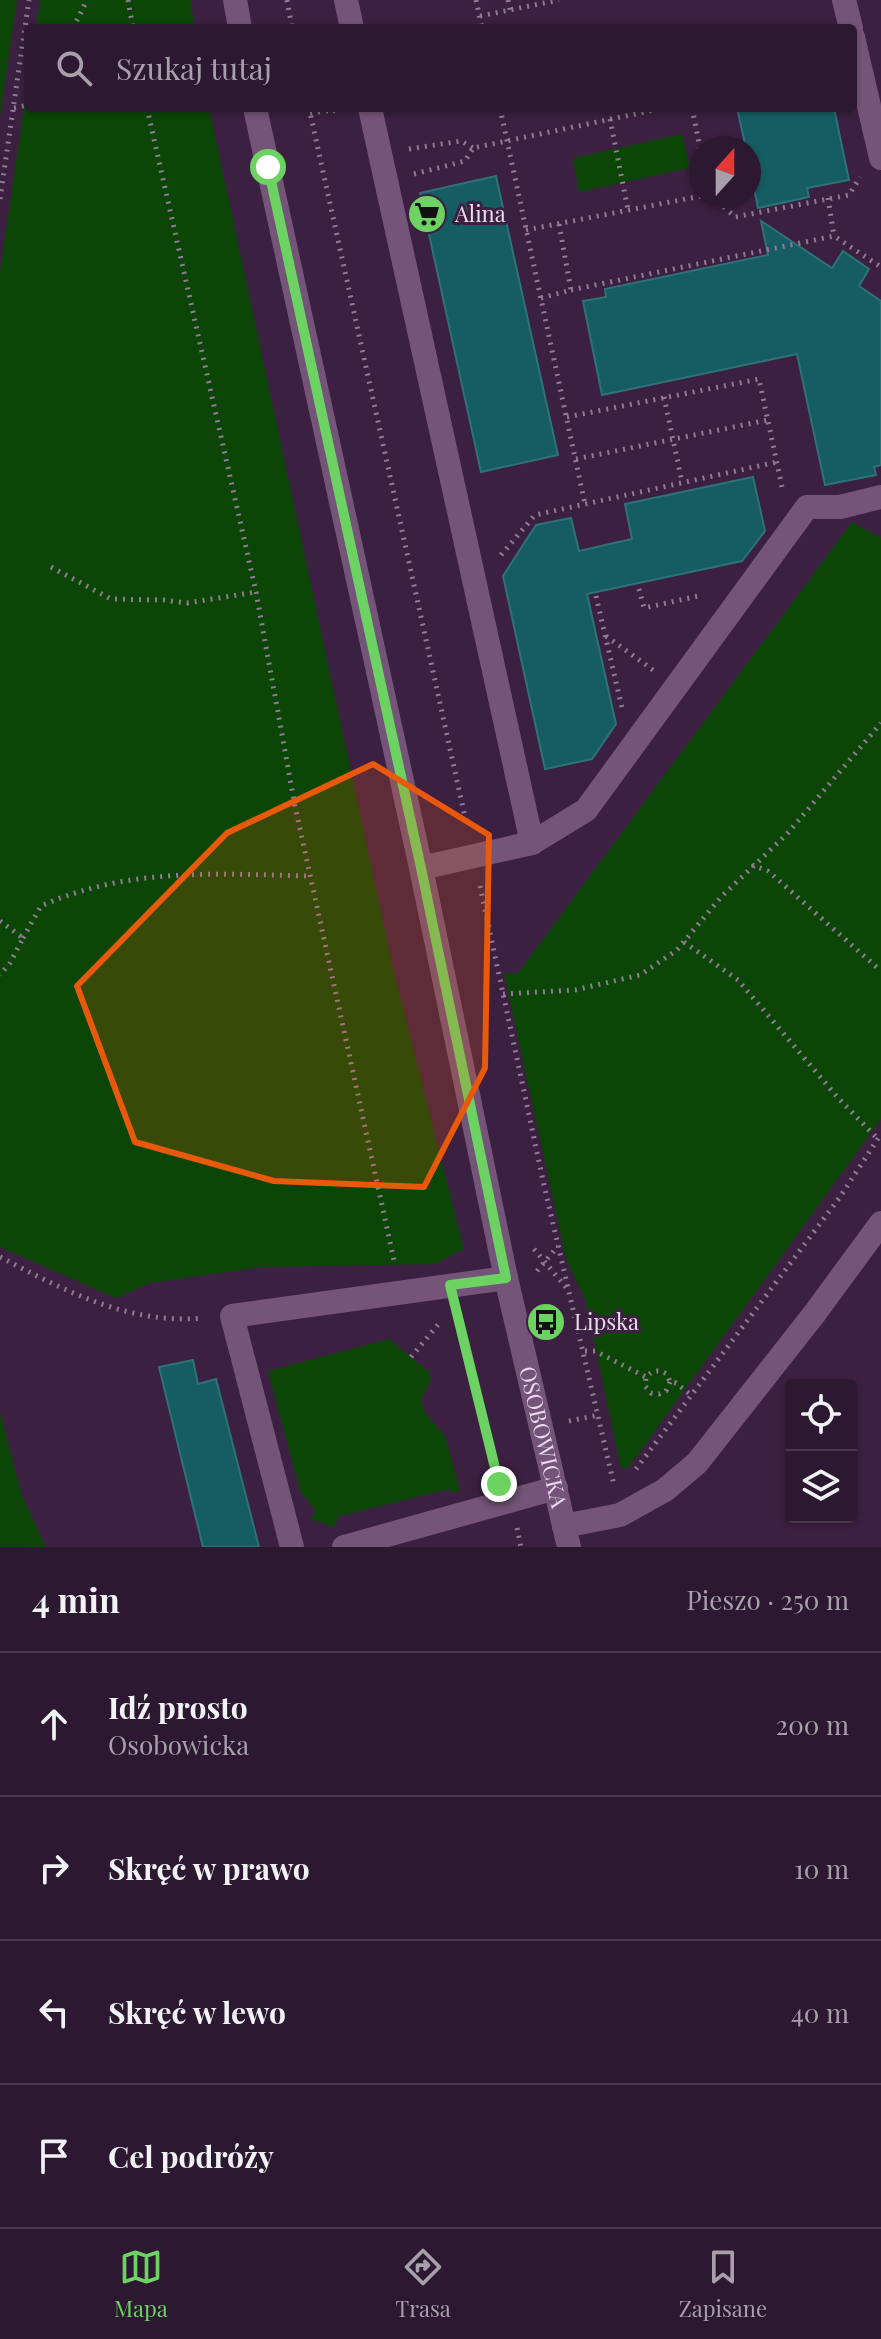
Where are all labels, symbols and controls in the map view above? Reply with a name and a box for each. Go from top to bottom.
search box [24,24,857,112]
icon: search [52,46,96,90]
text: Szukaj tutaj [116,48,272,88]
north arrow [689,136,761,208]
route start [250,149,286,185]
supermarket icon: Alina [406,193,448,235]
place label: Alina [454,198,506,228]
bus stop icon: Lipska [525,1301,567,1343]
place label: Lipska [574,1306,639,1336]
street label: OSOBOWICKA [513,1363,575,1511]
map controls [785,1379,857,1523]
button: locate [785,1379,857,1451]
button: layers [785,1451,857,1523]
route end [481,1466,517,1502]
text: 4 min [32,1576,120,1622]
text: Pieszo · 250 m [687,1582,849,1617]
text: Idź prosto [108,1687,248,1727]
icon: ahead [32,1702,76,1746]
text: 200 m [776,1707,849,1742]
text: Osobowicka [108,1727,249,1762]
icon: right [32,1846,76,1890]
text: Skręć w prawo [108,1848,310,1888]
text: 10 m [794,1851,849,1886]
icon: left [32,1990,76,2034]
text: Skręć w lewo [108,1992,286,2032]
text: 40 m [791,1995,849,2030]
icon: arrive [32,2134,76,2178]
text: Cel podróży [108,2136,274,2176]
tab: Mapa [114,2245,168,2323]
tab: Trasa [396,2245,451,2323]
tab: Zapisane [679,2245,767,2323]

